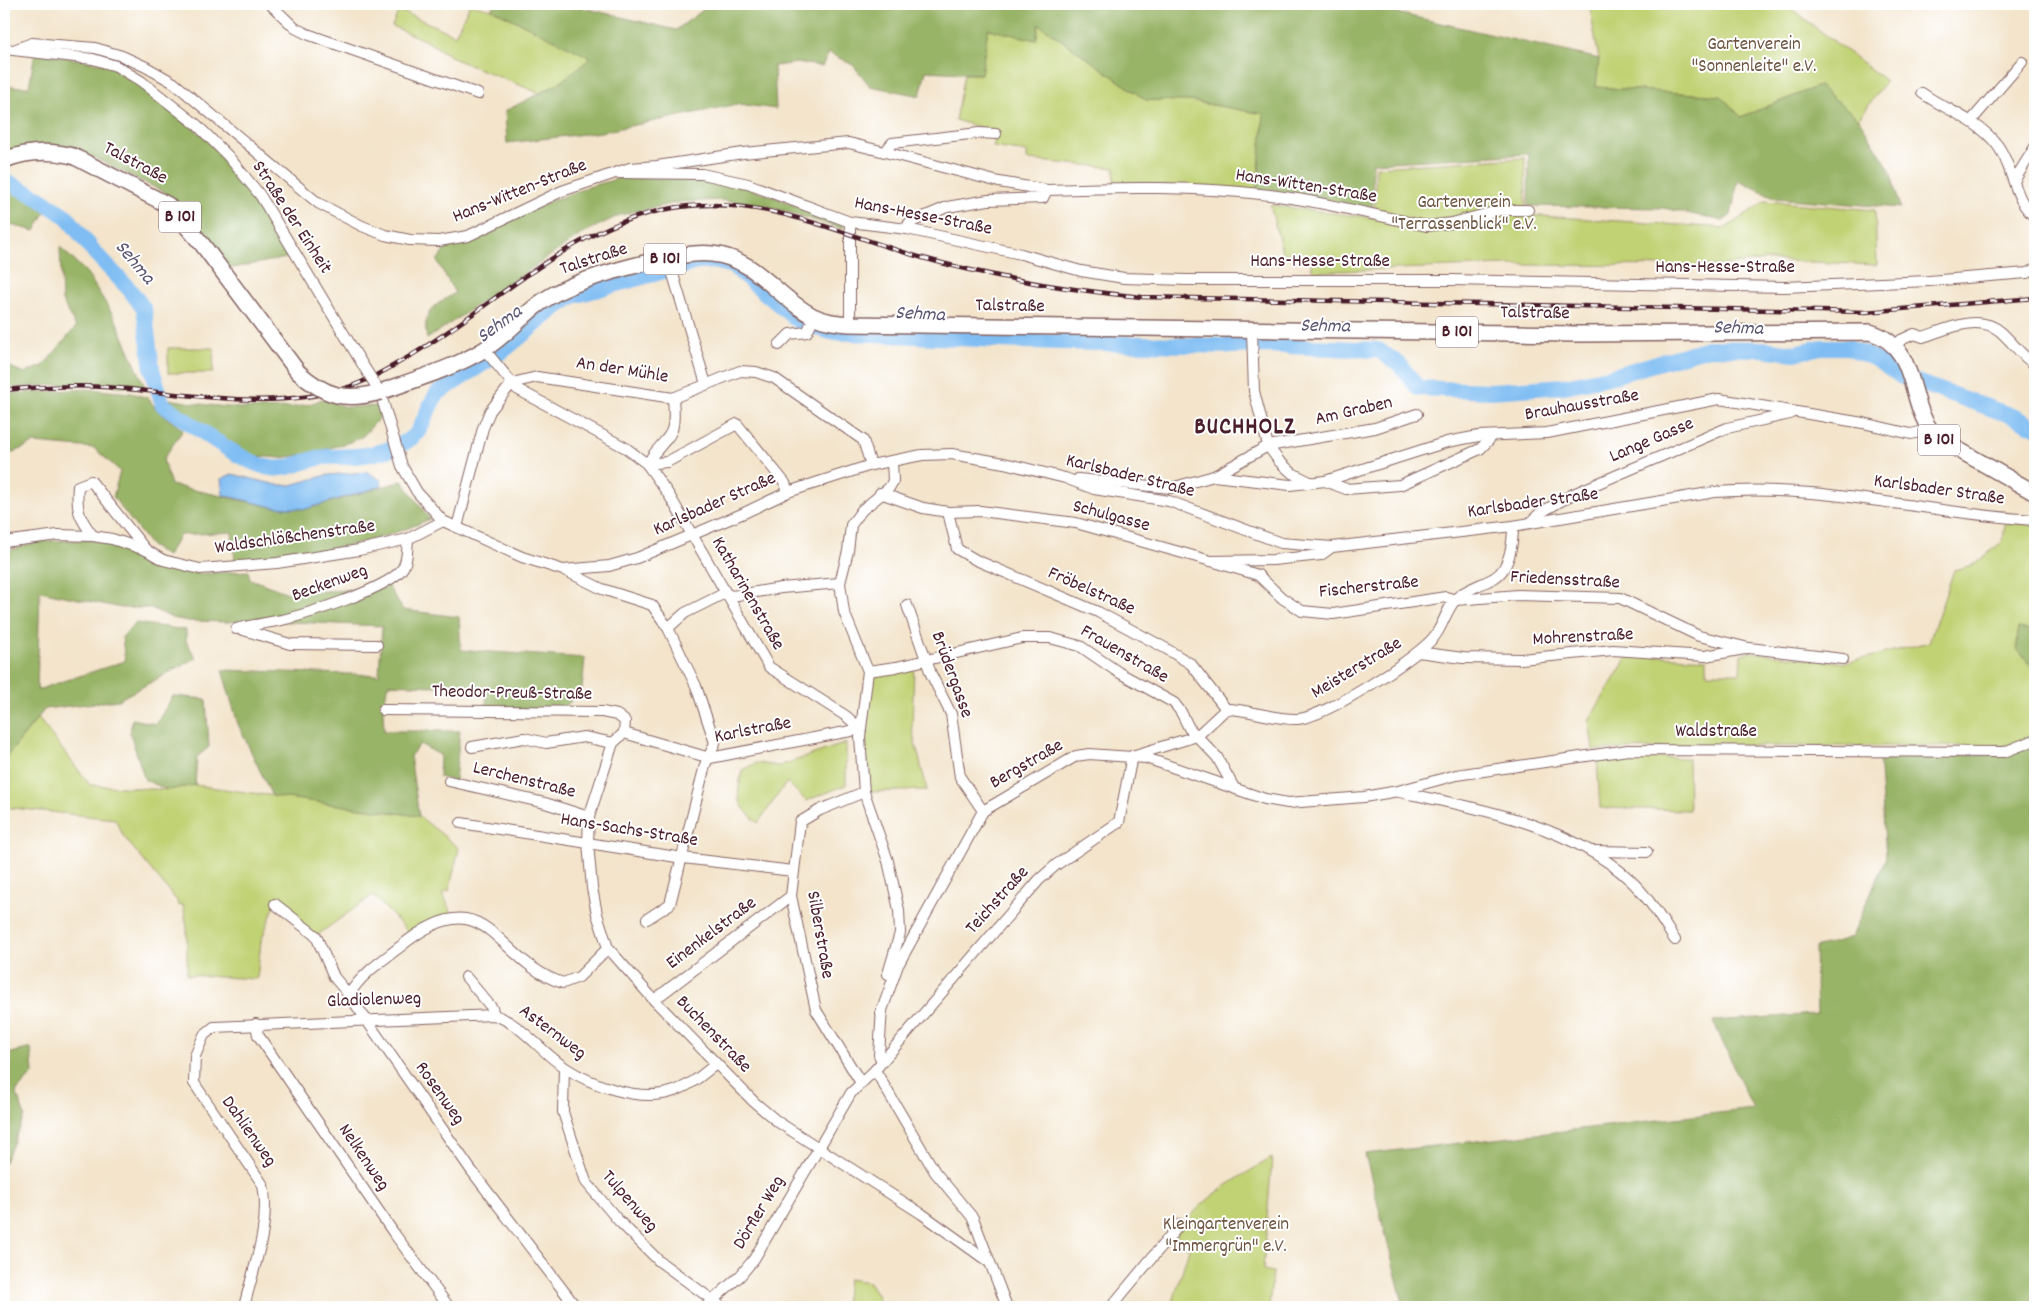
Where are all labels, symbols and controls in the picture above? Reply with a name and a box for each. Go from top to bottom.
park label: Gartenverein "Sonnenleite" e.V. [1692,32,1816,81]
street label: Talstraße [98,136,172,192]
street label: Hans-Witten-Straße [449,153,591,231]
street label: Straße der Einheit [244,156,338,280]
street label: Hans-Witten-Straße [1233,163,1379,211]
street label: Hans-Hesse-Straße [852,190,994,244]
park label: Gartenverein "Terrassenblick" e.V. [1391,190,1537,239]
road number: B 101 [159,202,201,232]
water label: Sehma [107,235,162,292]
street label: Talstraße [557,236,631,284]
road number: B 101 [644,243,686,274]
street label: Hans-Hesse-Straße [1250,249,1390,276]
street label: Hans-Hesse-Straße [1655,255,1795,282]
street label: Talstraße [975,293,1045,321]
water label: Sehma [472,298,530,351]
water label: Sehma [894,300,947,330]
street label: Talstraße [1500,300,1570,328]
water label: Sehma [1300,313,1352,341]
water label: Sehma [1713,314,1765,344]
road number: B 101 [1436,316,1478,348]
street label: An der Mühle [574,350,670,392]
street label: Brauhausstraße [1523,383,1641,429]
street label: Am Graben [1313,390,1395,434]
district label: BUCHHOLZ [1194,411,1296,445]
street label: Lange Gasse [1606,411,1698,471]
road number: B 101 [1918,424,1960,456]
street label: Karlsbader Straße [1063,448,1197,506]
street label: Karlsbader Straße [649,466,781,544]
street label: Karlsbader Straße [1872,468,2006,514]
street label: Karlsbader Straße [1466,481,1600,527]
street label: Schulgasse [1069,494,1153,540]
street label: Waldschlößchenstraße [213,513,377,563]
street label: Katharinenstraße [704,532,790,656]
street label: Beckenweg [288,558,372,610]
street label: Fröbelstraße [1043,561,1139,623]
street label: Friedensstraße [1509,565,1621,597]
street label: Fischerstraße [1318,569,1420,607]
street label: Frauenstraße [1075,619,1173,691]
street label: Mohrenstraße [1532,622,1634,654]
street label: Brüdergasse [923,628,979,722]
street label: Meisterstraße [1306,631,1408,707]
street label: Theodor-Preuß-Straße [432,679,592,709]
street label: Karlstraße [712,710,794,752]
street label: Waldstraße [1675,719,1757,746]
street label: Bergstraße [985,733,1069,797]
street label: Lerchenstraße [470,755,578,807]
street label: Hans-Sachs-Straße [558,807,700,855]
street label: Teichstraße [960,861,1036,941]
street label: Silberstraße [798,889,840,981]
street label: Einenkelstraße [661,891,763,977]
street label: Gladiolenweg [326,986,422,1016]
street label: Buchenstraße [669,990,757,1080]
street label: Asternweg [513,999,591,1067]
street label: Rosenweg [407,1057,471,1131]
street label: Dahlienweg [214,1091,282,1173]
street label: Nelkenweg [331,1119,395,1197]
street label: Tulpenweg [594,1165,664,1239]
street label: Dörfler Weg [727,1171,793,1255]
park label: Kleingartenverein "Immergrün" e.V. [1163,1212,1289,1261]

